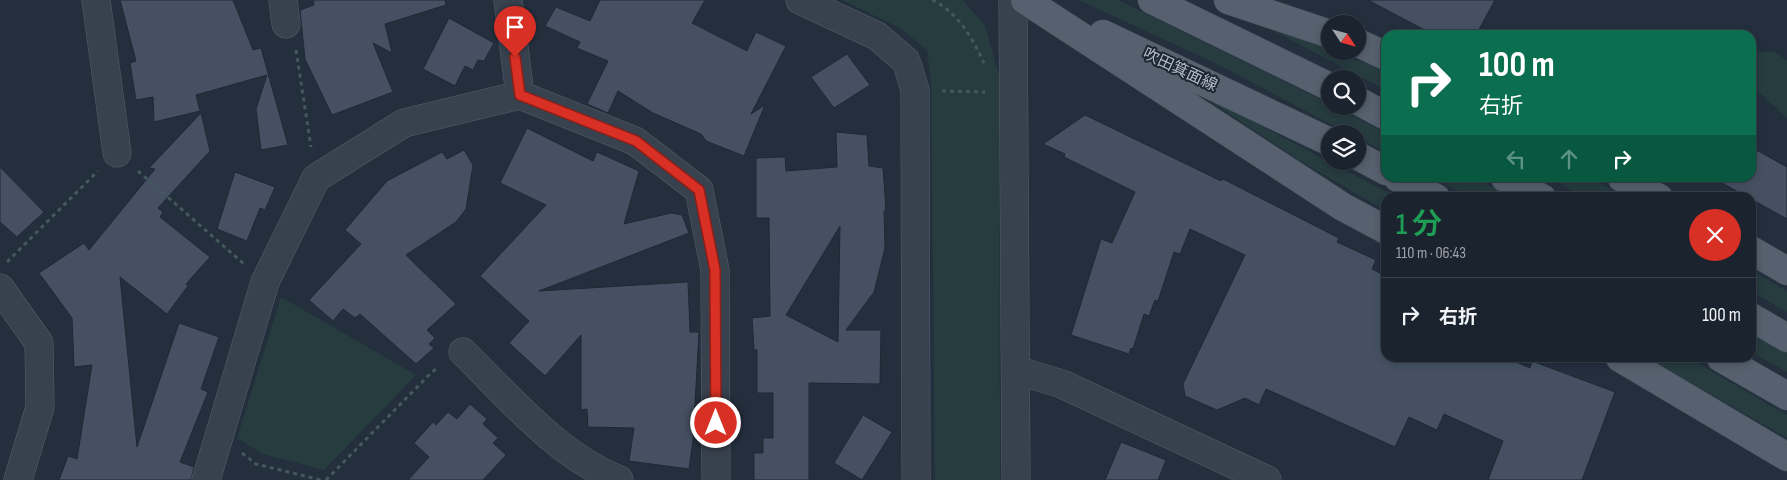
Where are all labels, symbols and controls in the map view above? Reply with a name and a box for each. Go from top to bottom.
pin [494,6,536,57]
icon: arrive [501,13,529,41]
north arrow [1321,15,1366,60]
map controls [1321,15,1366,170]
street label: 吹田箕面線 [1140,44,1220,96]
text: 100 m [1479,44,1555,87]
icon: right [1396,50,1461,115]
button: search [1321,70,1366,115]
text: 右折 [1479,93,1523,120]
button: layers [1321,125,1366,170]
icon: left [1502,145,1530,173]
icon: ahead [1555,145,1583,173]
icon: right [1608,145,1636,173]
text: 1 分 [1396,207,1442,243]
button: close [1689,209,1741,261]
text: 110 m · 06:43 [1396,244,1466,263]
icon: right [1396,301,1424,329]
text: 100 m [1702,304,1741,327]
text: 右折 [1439,306,1477,329]
position arrow [689,396,741,448]

